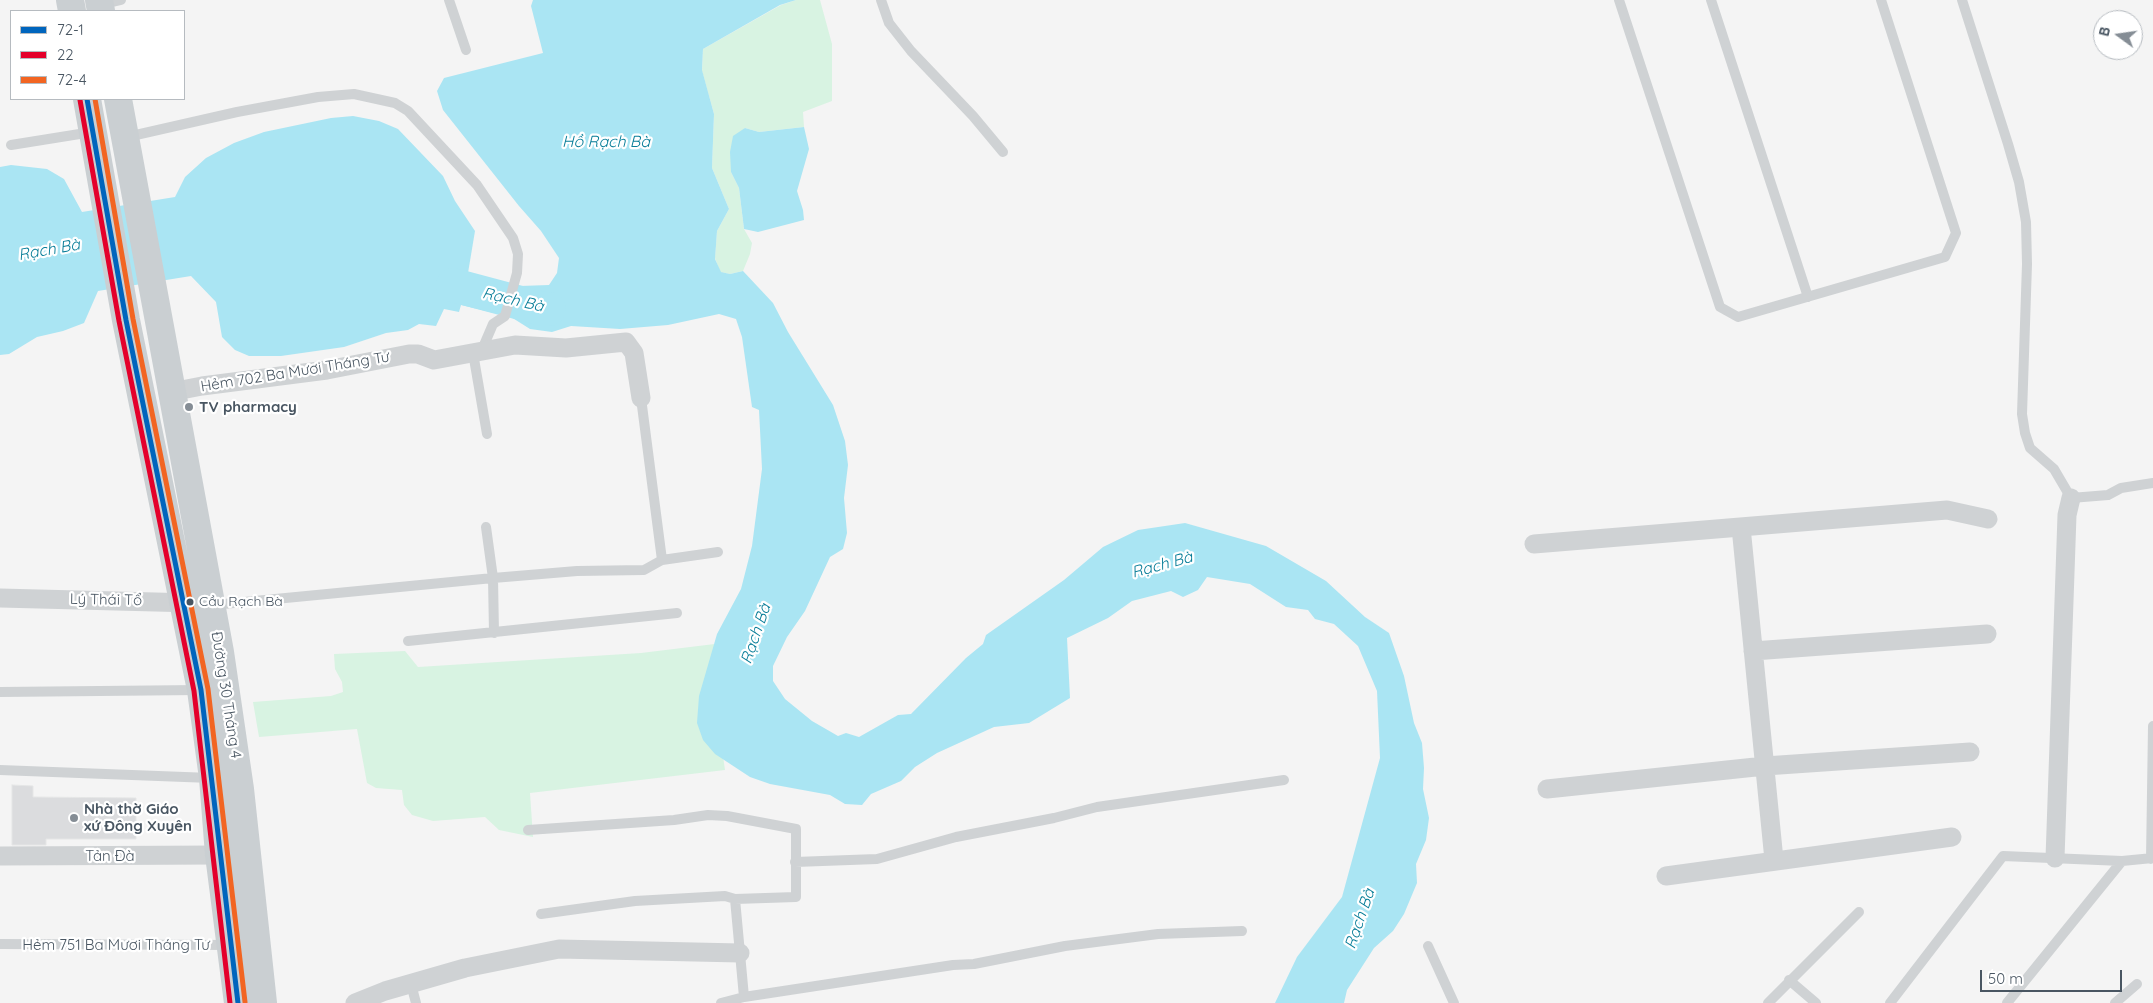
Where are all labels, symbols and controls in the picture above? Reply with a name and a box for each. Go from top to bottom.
legend [10,10,185,100]
north arrow [2093,10,2143,60]
text: 72-1 [57,20,84,39]
text: B [2095,25,2114,38]
text: 22 [57,45,74,64]
text: 72-4 [57,70,87,89]
water label: Hồ Rạch Bà [562,132,650,152]
water label: Rạch Bà [17,235,81,265]
water label: Rạch Bà [480,284,546,316]
street label: Hẻm 702 Ba Mươi Tháng Tư [199,348,391,396]
place label: TV pharmacy [199,398,297,416]
marker: TV pharmacy [183,401,195,413]
water label: Rạch Bà [1129,548,1195,582]
street label: Lý Thái Tổ [70,590,142,610]
place label: Cầu Rạch Bà [199,594,283,610]
marker: Cầu Rạch Bà [185,597,195,607]
water label: Rạch Bà [737,601,775,667]
street label: Đường 30 Tháng 4 [207,630,245,760]
place label: Nhà thờ Giáo xứ Đông Xuyên [84,800,192,835]
marker: Nhà thờ Giáo xứ Đông Xuyên [68,812,80,824]
street label: Tản Đà [85,847,135,865]
water label: Rạch Bà [1341,886,1379,952]
street label: Hẻm 751 Ba Mươi Tháng Tư [22,936,210,954]
scale bar [1983,960,2126,992]
text: 50 m [1988,969,2023,988]

